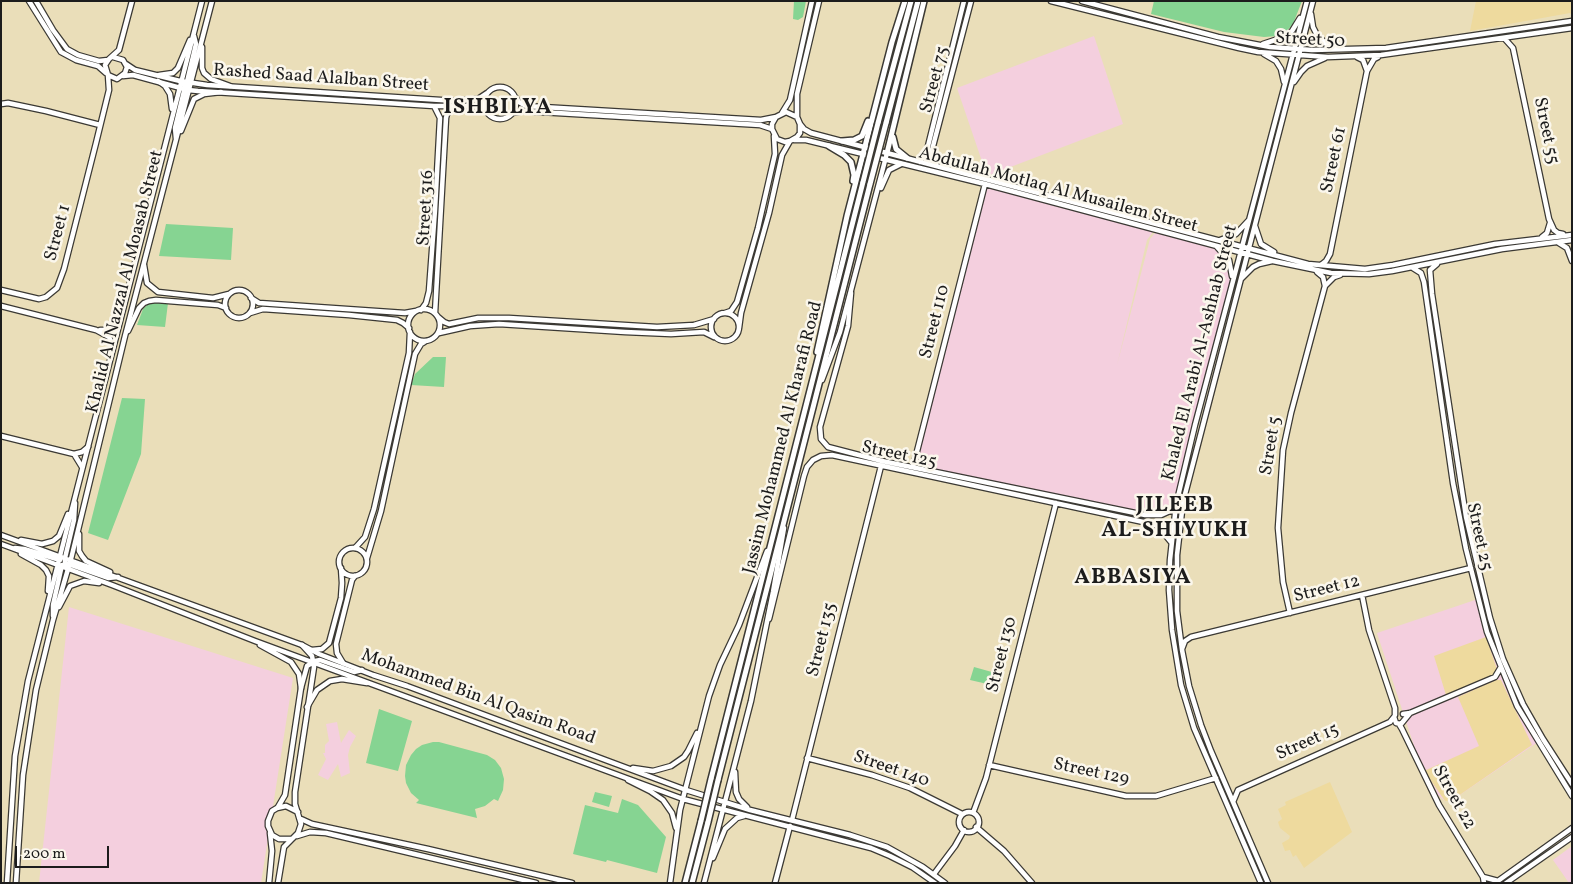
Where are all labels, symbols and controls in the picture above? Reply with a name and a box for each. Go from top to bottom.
street label: Street 50 [1275,28,1345,54]
street label: Street 75 [917,44,955,116]
street label: Rashed Saad Alalban Street [212,61,430,97]
street label: Street 55 [1527,95,1563,167]
district label: ISHBILYA [442,96,554,122]
street label: Street 61 [1317,125,1353,195]
street label: Abdullah Motlaq Al Musailem Street [916,143,1200,239]
street label: Khalid Al Nazzal Al Moasab Street [83,148,169,416]
street label: Street 316 [414,169,440,247]
street label: Street 1 [41,202,77,264]
street label: Khaled El Arabi Al-Ashhab Street [1159,223,1243,483]
street label: Street 110 [916,283,956,361]
street label: Jassim Mohammed Al Kharafi Road [740,299,828,577]
street label: Street 5 [1257,415,1287,477]
street label: Street 125 [860,438,938,474]
district label: JILEEB AL-SHIYUKH [1100,494,1250,546]
street label: Street 25 [1460,501,1496,573]
district label: ABBASIYA [1073,566,1193,592]
street label: Street 12 [1292,571,1362,609]
street label: Street 135 [803,601,843,679]
street label: Street 130 [983,615,1023,695]
street label: Mohammed Bin Al Qasim Road [358,645,598,751]
street label: Street 15 [1273,720,1343,766]
street label: Street 140 [850,747,932,793]
street label: Street 129 [1051,754,1131,792]
street label: Street 22 [1427,762,1479,834]
scale bar [18,836,111,868]
text: 200 m [23,844,66,865]

